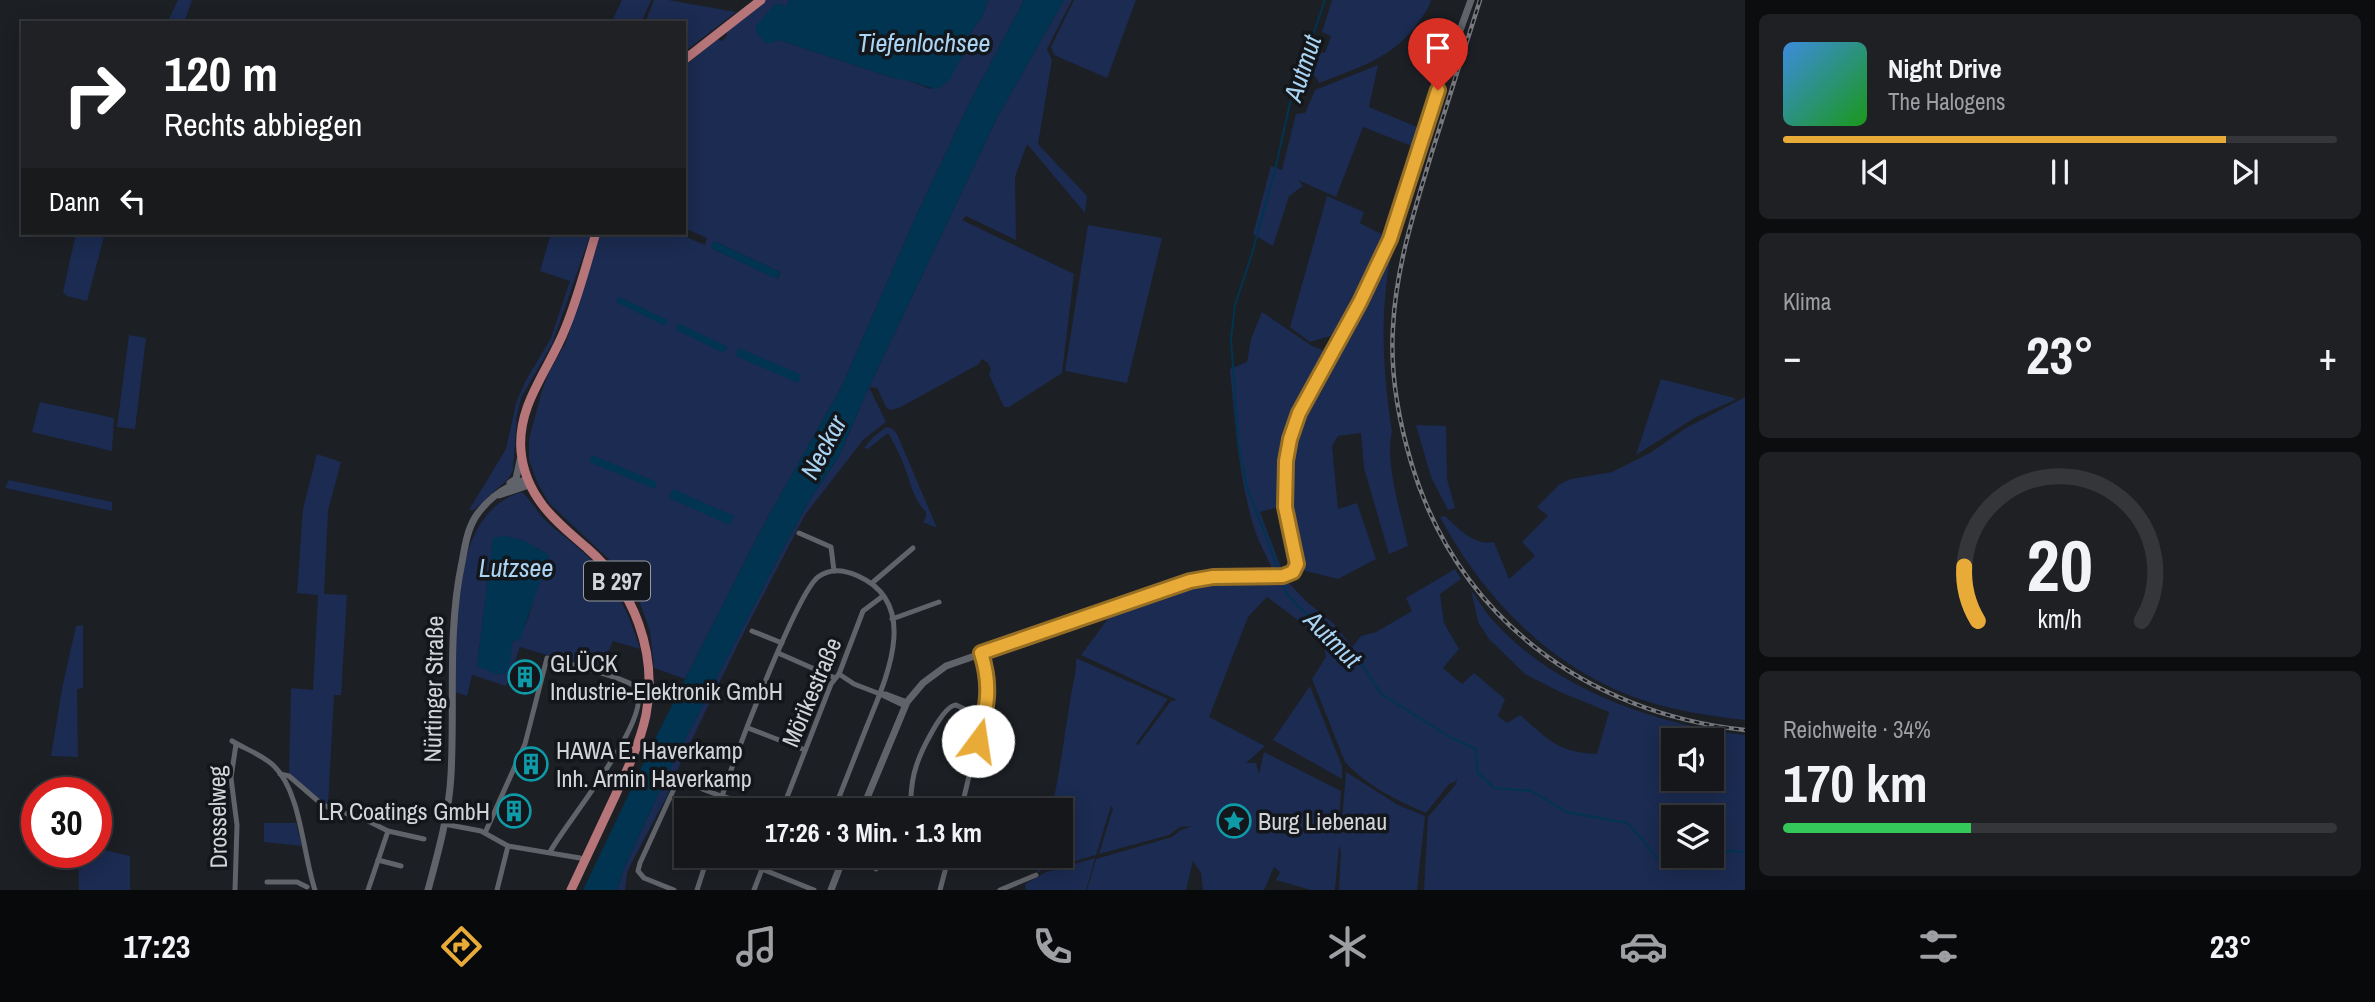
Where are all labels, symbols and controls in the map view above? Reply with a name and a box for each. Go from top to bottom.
pin [1408,18,1468,90]
water label: Tiefenlochsee [858,25,990,60]
water label: Autmut [1275,29,1329,106]
icon: arrive [1419,29,1457,67]
text: 120 m [164,40,278,106]
icon: right [49,49,140,140]
text: Night Drive [1888,51,2002,86]
text: The Halogens [1888,86,2005,117]
text: Rechts abbiegen [164,103,362,146]
icon: previous [1856,153,1894,191]
icon: pause [2041,153,2079,191]
icon: next [2226,153,2264,191]
icon: left [114,182,152,220]
text: Dann [49,184,100,219]
text: Klima [1783,286,1831,317]
text: 23° [2026,320,2094,390]
text: − [1783,331,1801,382]
text: + [2319,331,2337,382]
water label: Neckar [792,408,855,485]
text: 20 [2027,516,2093,614]
water label: Lutzsee [479,550,553,585]
road number: B 297 [584,562,650,600]
text: km/h [2038,601,2082,635]
water label: Autmut [1296,602,1370,676]
street label: Nürtinger Straße [416,615,450,763]
street label: Mörikestraße [774,632,848,752]
place label: GLÜCK Industrie-Elektronik GmbH [550,647,783,707]
building icon: GLÜCK Industrie-Elektronik GmbH [506,658,544,696]
position arrow [941,704,1015,778]
text: Reichweite · 34% [1783,714,1931,745]
map controls [1661,728,1724,868]
button: sound [1661,728,1724,791]
place label: HAWA E. Haverkamp Inh. Armin Haverkamp [556,734,752,794]
building icon: HAWA E. Haverkamp Inh. Armin Haverkamp [512,745,550,783]
text: 170 km [1783,748,1928,818]
street label: Drosselweg [200,765,234,869]
speed limit sign: 30 [21,777,112,868]
building icon: LR Coatings GmbH [495,792,533,830]
place label: LR Coatings GmbH [318,795,490,827]
place icon: Burg Liebenau [1215,802,1253,840]
place label: Burg Liebenau [1258,805,1387,837]
button: layers [1661,805,1724,868]
text: 17:26 · 3 Min. · 1.3 km [765,815,982,850]
icon: directions [437,922,486,971]
icon: music [732,922,781,971]
icon: phone [1028,922,1077,971]
icon: climate [1323,922,1372,971]
icon: car [1619,922,1668,971]
icon: filters [1914,922,1963,971]
text: 17:23 [123,925,190,968]
text: 23° [2210,925,2252,968]

